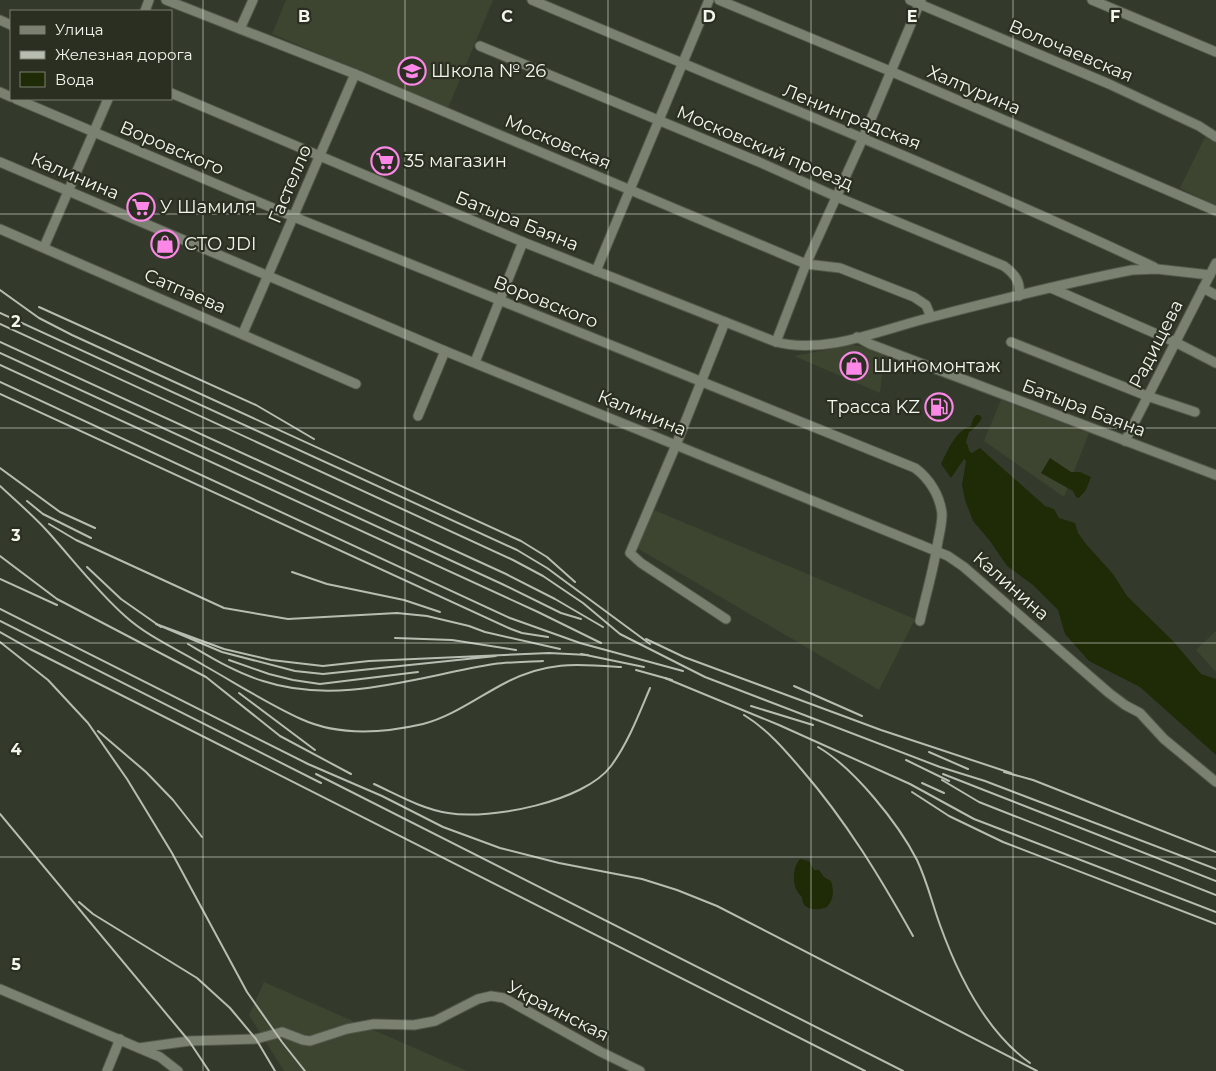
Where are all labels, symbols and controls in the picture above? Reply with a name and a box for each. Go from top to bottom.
text: B [298,7,310,26]
text: C [501,7,513,26]
text: D [702,7,716,26]
text: E [907,7,917,26]
text: F [1110,7,1120,26]
legend [10,10,172,100]
street label: Волочаевская [1006,15,1136,87]
text: Улица [55,20,103,39]
text: Железная дорога [55,45,192,64]
school or university icon: Школа № 26 [397,56,427,86]
place label: Школа № 26 [431,60,546,82]
street label: Халтурина [924,60,1024,120]
text: Вода [55,70,94,89]
street label: Ленинградская [780,79,924,155]
street label: Московский проезд [673,101,857,195]
street label: Московская [502,110,614,174]
street label: Воровского [117,116,227,180]
street label: Гастелло [264,141,316,227]
supermarket icon: 35 магазин [370,146,400,176]
street label: Калинина [28,148,122,204]
place label: 35 магазин [404,150,507,172]
street label: Батыра Баяна [452,186,582,256]
supermarket icon: У Шамиля [126,192,156,222]
place label: У Шамиля [160,196,256,218]
shop icon: СТО JDI [150,229,180,259]
place label: СТО JDI [184,233,256,255]
street label: Сатпаева [141,264,229,318]
street label: Воровского [490,271,602,333]
street label: Радищева [1124,296,1188,392]
text: 2 [11,312,21,331]
shop icon: Шиномонтаж [839,351,869,381]
place label: Шиномонтаж [873,355,1000,377]
street label: Батыра Баяна [1019,374,1149,442]
street label: Калинина [594,385,690,441]
fuel station icon: Трасса KZ [924,392,954,422]
place label: Трасса KZ [827,396,920,418]
text: 3 [10,526,21,545]
street label: Калинина [968,547,1054,625]
text: 4 [10,740,22,759]
text: 5 [11,955,21,974]
street label: Украинская [503,976,613,1046]

